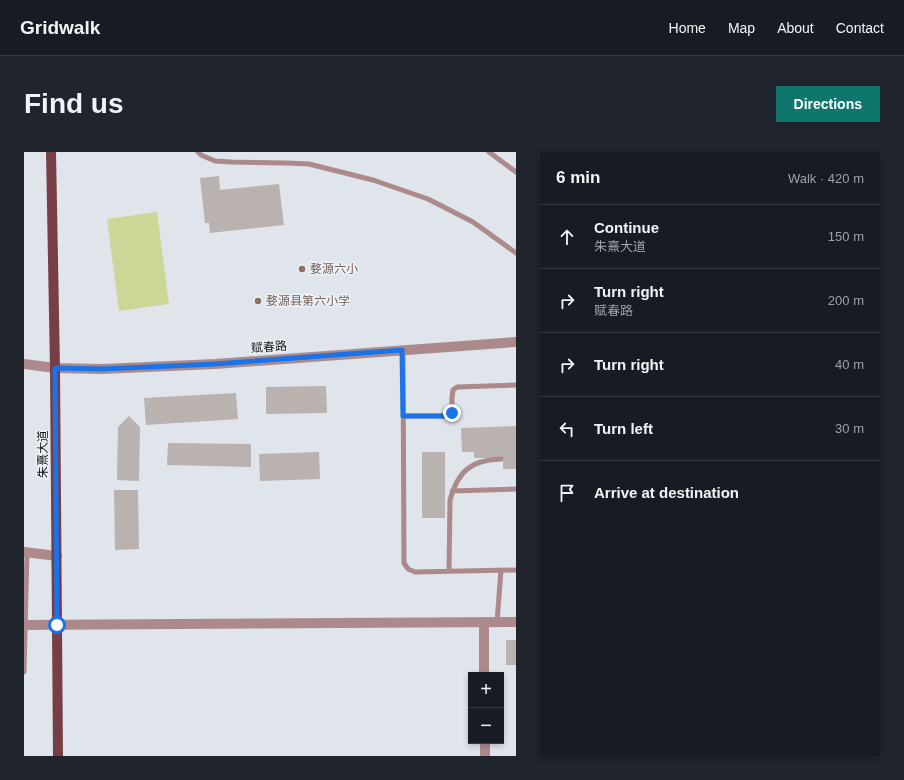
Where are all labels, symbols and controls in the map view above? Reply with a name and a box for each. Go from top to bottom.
text: Gridwalk [20,17,100,38]
text: Home [669,20,706,36]
text: Map [728,20,755,36]
text: About [777,20,814,36]
text: Contact [836,20,884,36]
button: Directions [776,86,880,122]
text: Find us [24,88,124,119]
text: 6 min [556,168,600,187]
text: Walk · 420 m [788,171,864,186]
text: Continue [594,219,659,236]
icon: ahead [556,226,578,248]
text: 150 m [828,229,864,244]
text: 朱熹大道 [594,239,646,254]
place label: 婺源六小 [310,262,358,276]
marker: 婺源六小 [297,264,307,274]
text: Turn right [594,283,664,300]
icon: right [556,290,578,312]
text: 200 m [828,293,864,308]
place label: 婺源县第六小学 [266,294,350,308]
marker: 婺源县第六小学 [253,296,263,306]
text: 赋春路 [594,303,633,318]
street label: 赋春路 [251,339,287,355]
icon: right [556,354,578,376]
text: Turn right [594,356,664,373]
text: 40 m [835,357,864,372]
route end [443,404,461,422]
icon: left [556,418,578,440]
text: Turn left [594,420,653,437]
text: 30 m [835,421,864,436]
street label: 朱熹大道 [36,430,50,478]
icon: arrive [556,482,578,504]
text: Arrive at destination [594,484,739,501]
route start [48,616,66,634]
map controls [468,672,504,744]
button: + [468,672,504,708]
button: − [468,708,504,744]

